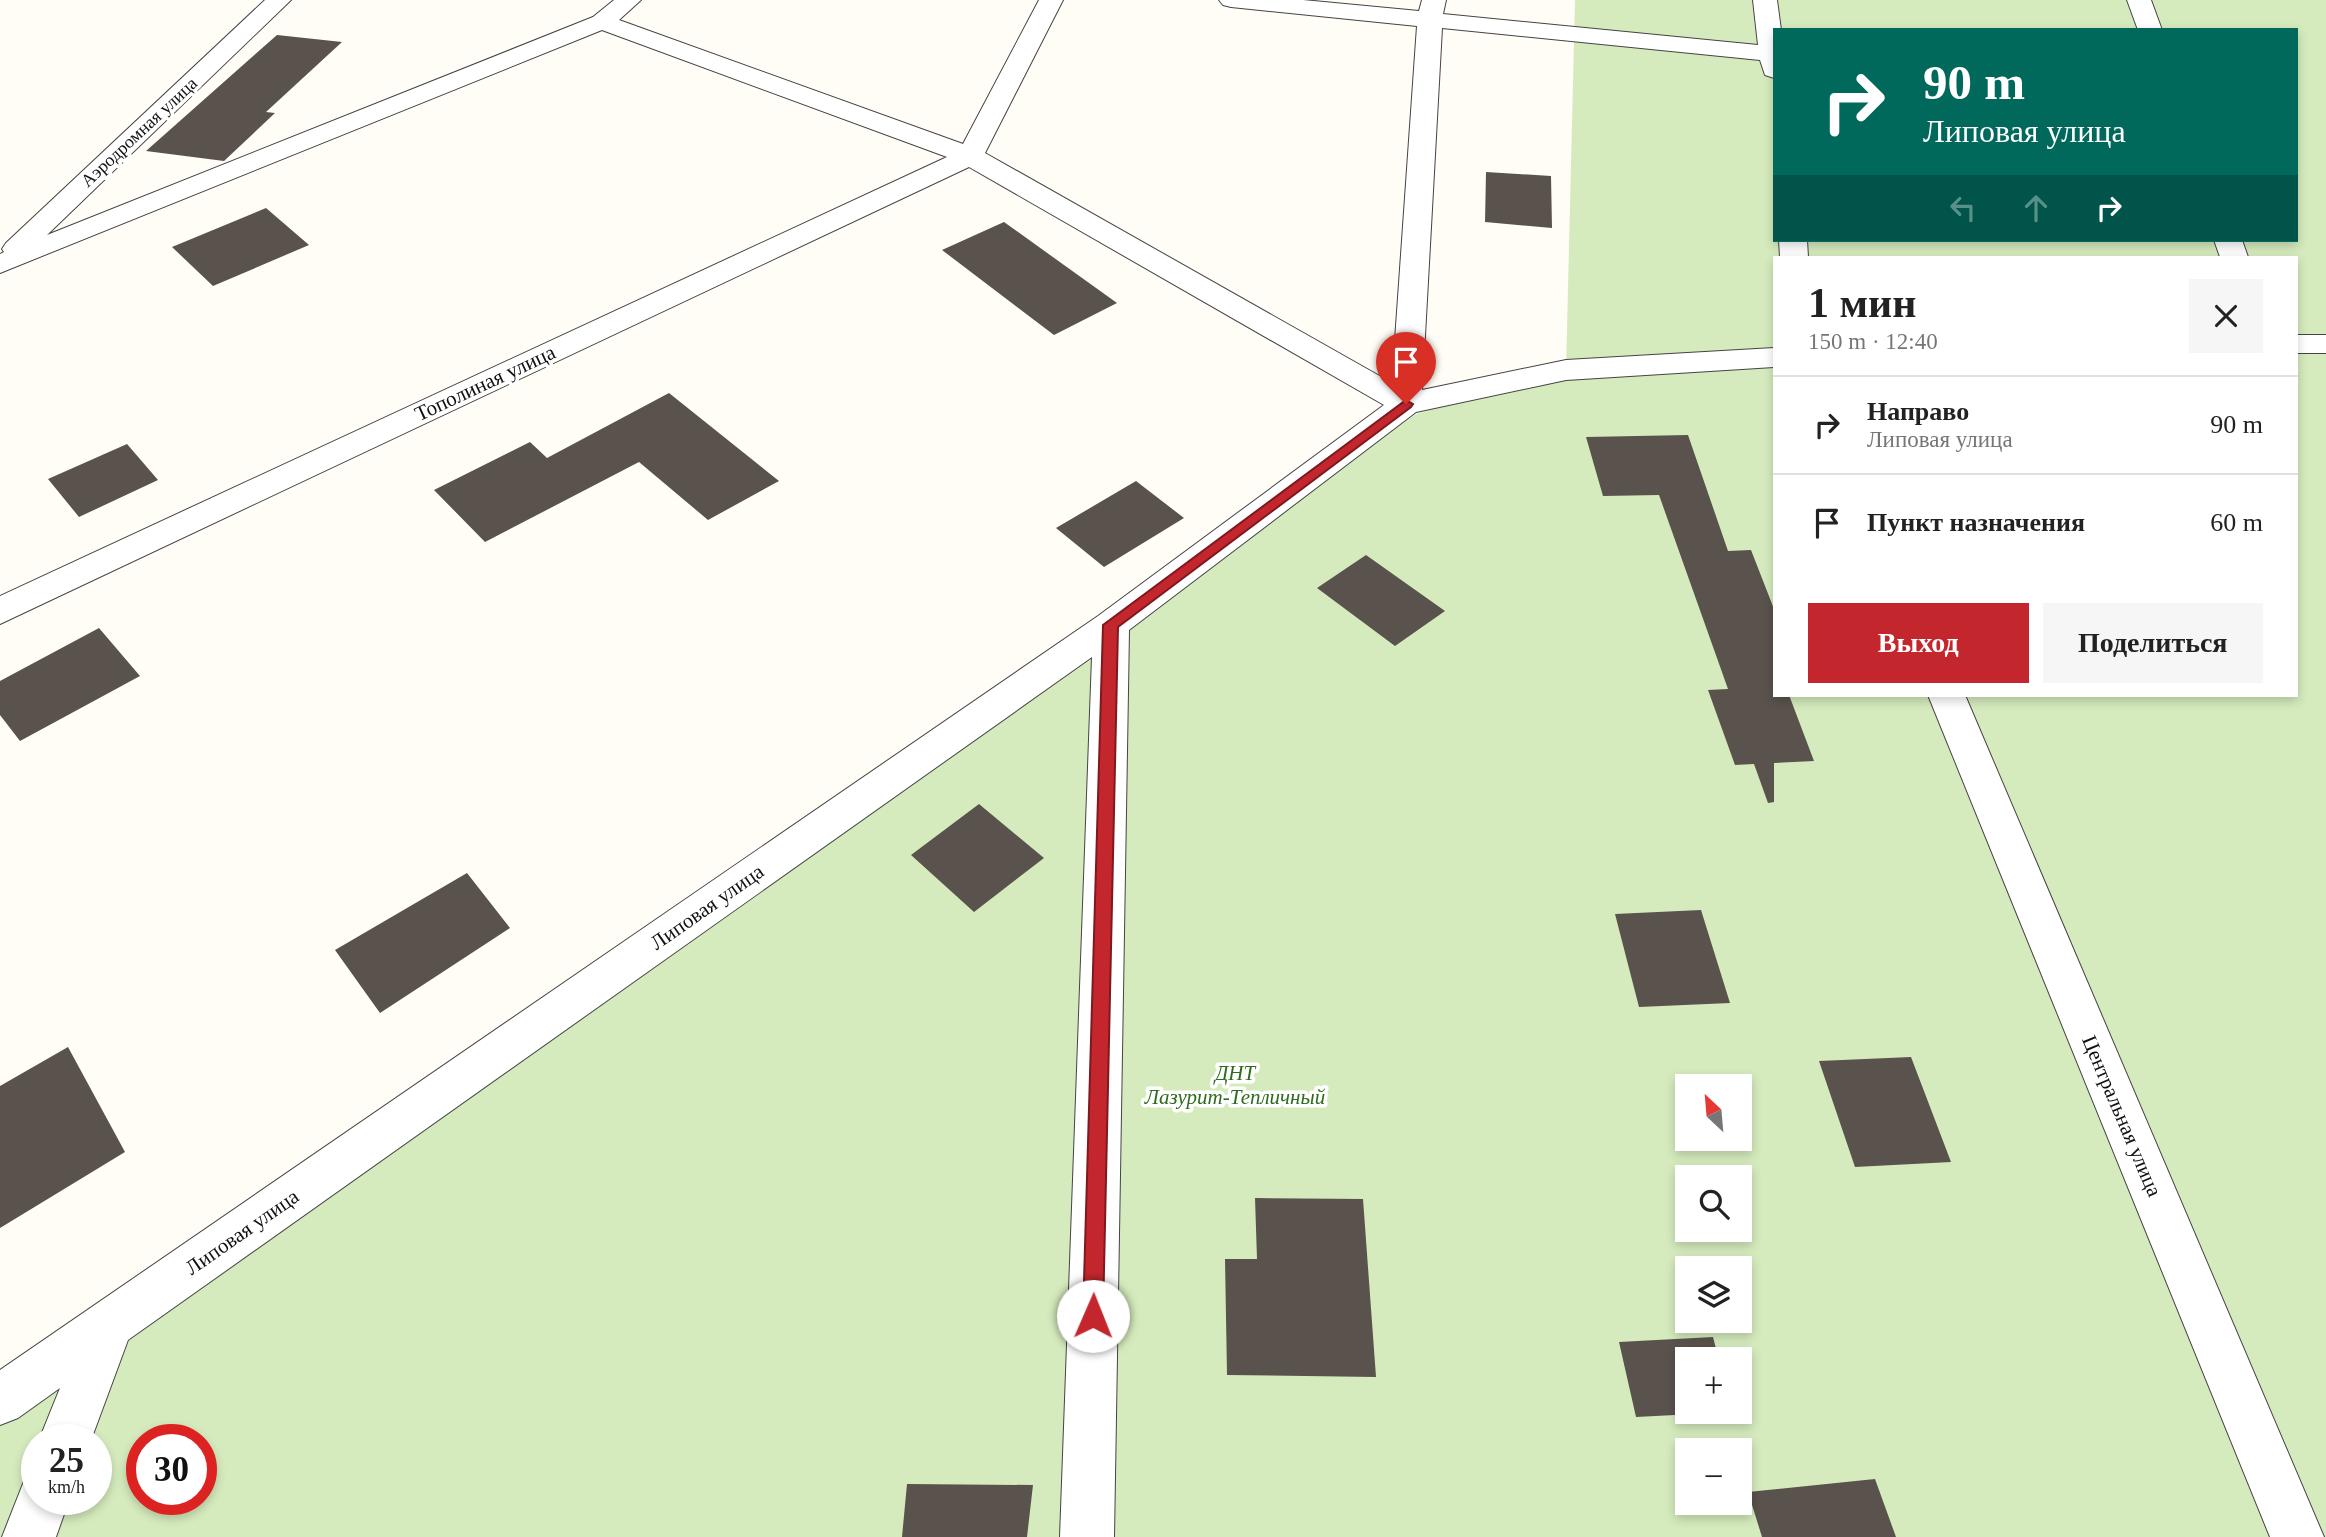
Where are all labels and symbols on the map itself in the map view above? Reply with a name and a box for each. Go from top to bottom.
street label: Аэродромная улица [77,73,201,191]
pin [1376,332,1436,404]
street label: Тополиная улица [411,340,560,426]
street label: Липовая улица [646,859,769,955]
street label: Центральная улица [2077,1032,2167,1201]
park label: ДНТ Лазурит-Тепличный [1144,1061,1326,1109]
north arrow [1675,1074,1752,1152]
street label: Липовая улица [181,1184,304,1280]
position arrow [1056,1279,1130,1353]
speed limit sign: 30 [126,1424,217,1515]

